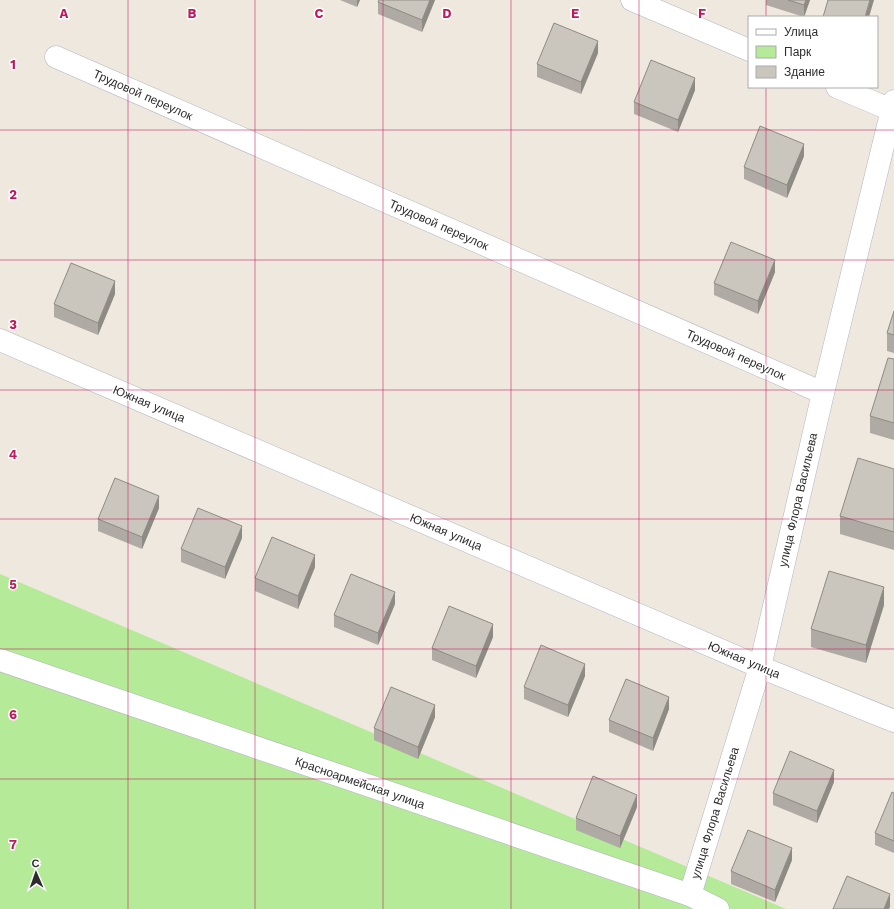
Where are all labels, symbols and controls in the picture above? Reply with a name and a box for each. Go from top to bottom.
text: A [60,6,69,21]
text: B [188,6,197,21]
text: C [315,6,324,21]
text: D [442,6,452,21]
text: E [571,6,579,21]
text: F [698,6,706,21]
legend [748,16,878,88]
text: Улица [784,25,818,39]
text: Парк [784,45,812,59]
text: 1 [10,57,16,72]
text: Здание [784,65,825,79]
street label: Трудовой переулок [91,67,196,124]
text: 2 [9,187,17,202]
street label: Трудовой переулок [387,197,492,254]
text: 3 [9,317,17,332]
street label: Трудовой переулок [684,327,789,384]
street label: Южная улица [111,383,187,426]
street label: улица Флора Васильева [776,431,820,568]
text: 4 [9,447,18,462]
street label: Южная улица [408,511,484,554]
text: 5 [9,577,17,592]
street label: Южная улица [706,639,782,682]
text: 6 [9,707,17,722]
street label: улица Флора Васильева [688,745,742,881]
street label: Красноармейская улица [293,754,427,812]
text: 7 [9,837,17,852]
north arrow [16,853,56,893]
text: С [31,857,40,870]

